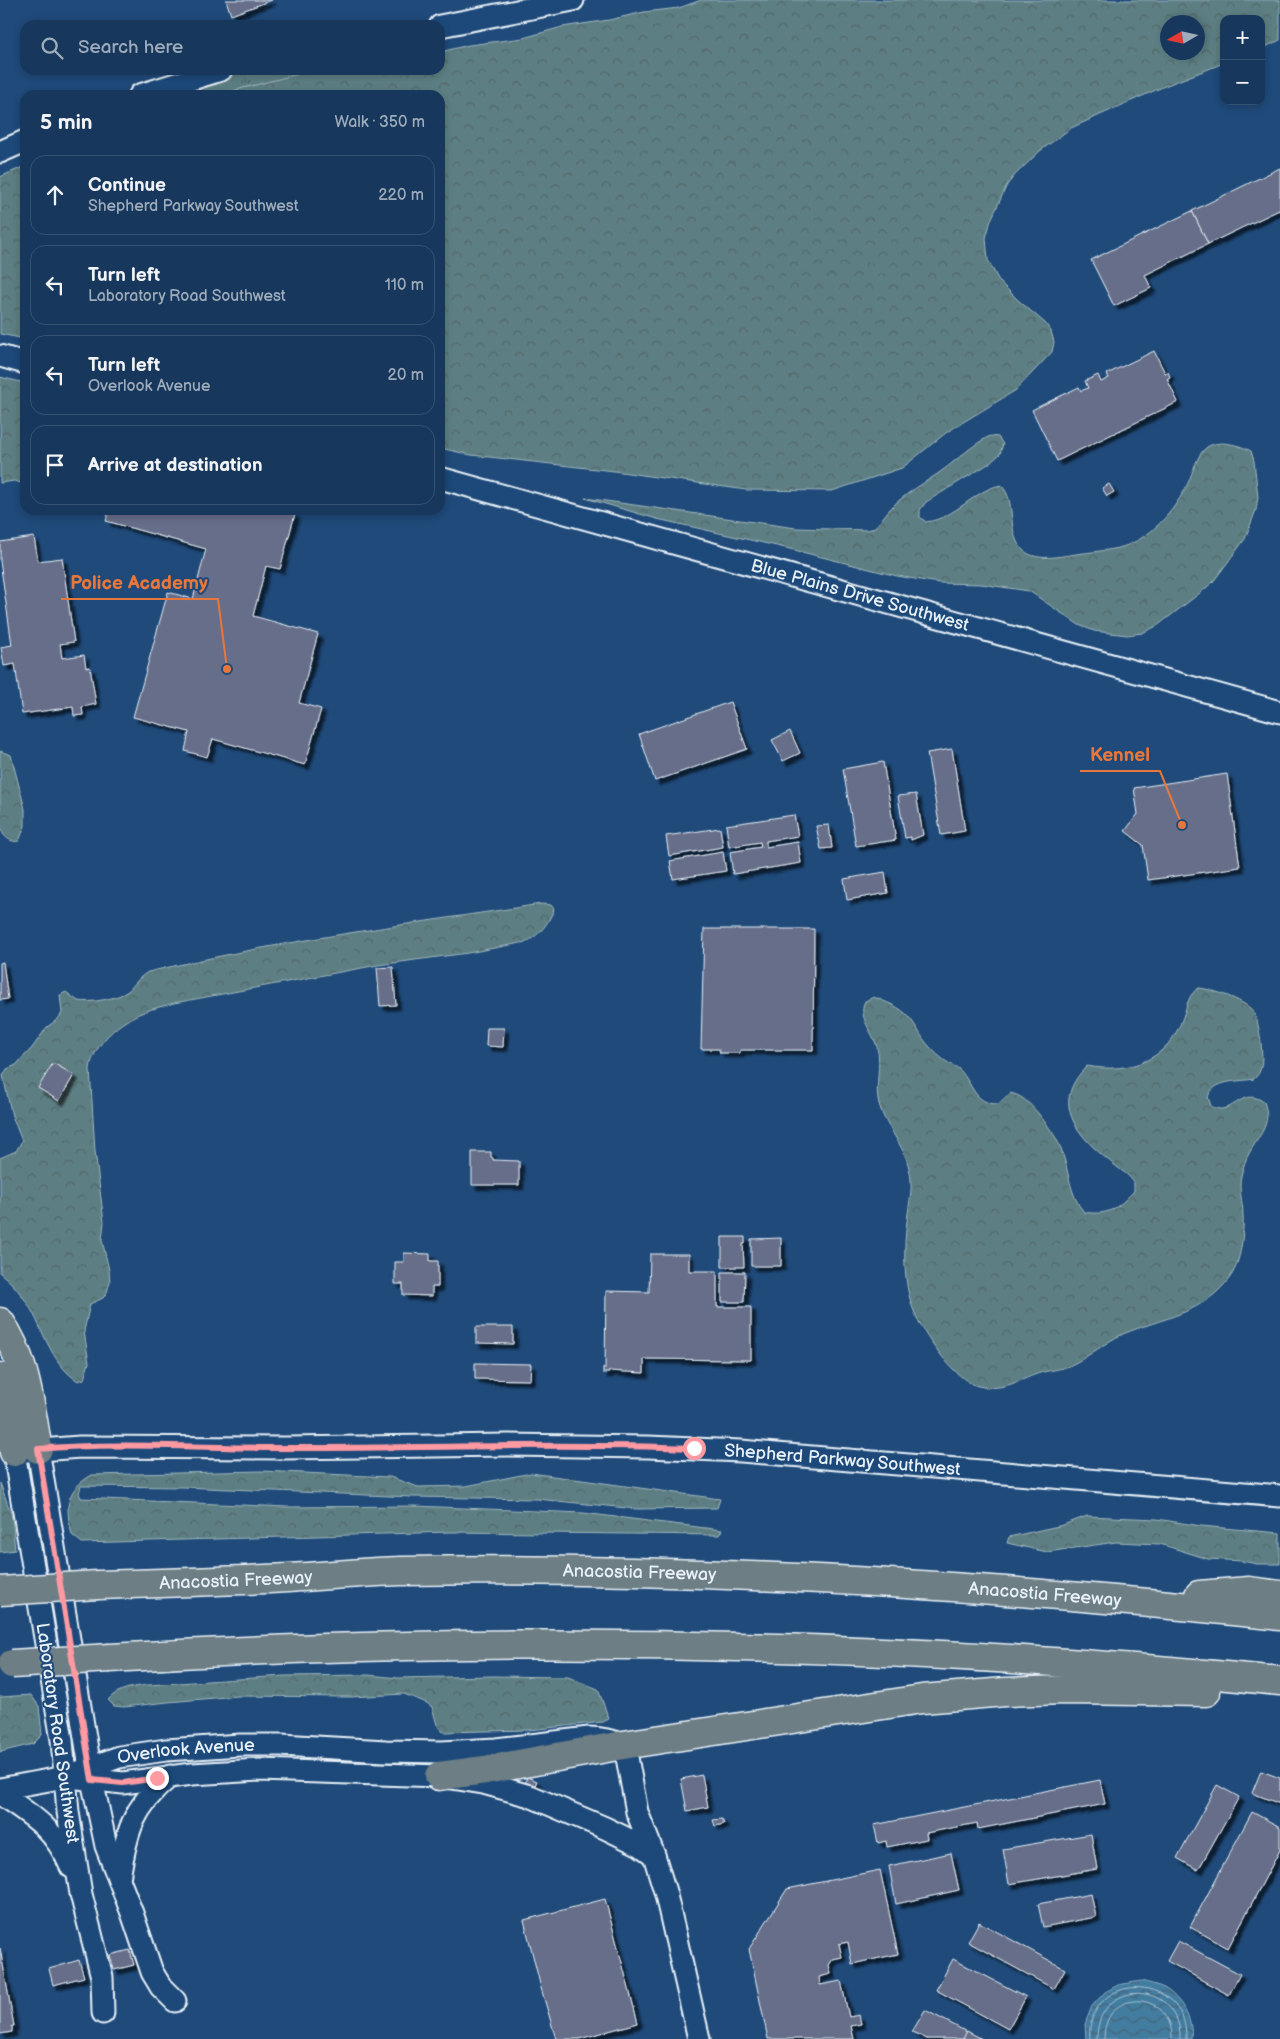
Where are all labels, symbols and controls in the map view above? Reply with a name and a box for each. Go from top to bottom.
north arrow [1160,15,1205,60]
map controls [1220,15,1265,105]
button: + [1220,15,1265,60]
search box [20,20,445,75]
icon: search [38,34,66,62]
text: Search here [78,36,183,59]
button: − [1220,60,1265,105]
text: 5 min [40,110,93,135]
text: Walk · 350 m [334,113,425,132]
text: Continue [88,174,166,197]
icon: ahead [41,181,69,209]
text: 220 m [378,186,424,205]
text: Shepherd Parkway Southwest [88,197,299,216]
text: Turn left [88,264,160,287]
icon: left [41,271,69,299]
text: 110 m [385,276,424,295]
text: Laboratory Road Southwest [88,287,286,306]
text: Turn left [88,354,160,377]
icon: left [41,361,69,389]
text: 20 m [388,366,424,385]
text: Overlook Avenue [88,377,210,396]
icon: arrive [41,451,69,479]
text: Arrive at destination [88,454,263,477]
street label: Blue Plains Drive Southwest [748,555,972,636]
callout: Police Academy [61,565,218,599]
text: Police Academy [70,572,208,595]
callout: Kennel [1080,737,1160,771]
text: Kennel [1090,744,1150,767]
route start [683,1437,706,1460]
street label: Shepherd Parkway Southwest [724,1440,962,1480]
street label: Anacostia Freeway [563,1561,718,1585]
street label: Anacostia Freeway [159,1566,314,1594]
street label: Anacostia Freeway [968,1578,1123,1611]
street label: Laboratory Road Southwest [32,1621,83,1845]
street label: Overlook Avenue [116,1735,255,1768]
route end [146,1767,169,1790]

